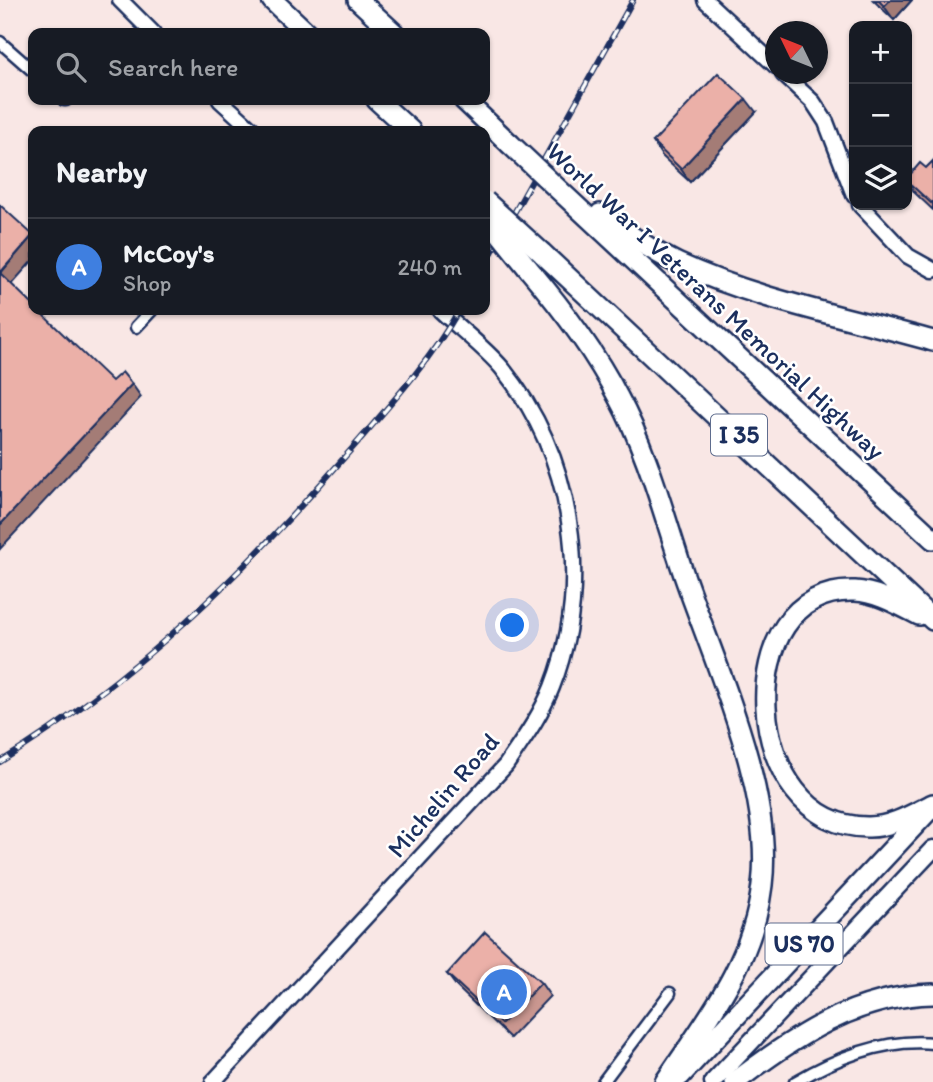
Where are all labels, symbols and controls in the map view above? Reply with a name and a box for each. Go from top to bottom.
north arrow [765,21,828,84]
map controls [849,21,912,210]
button: + [849,21,912,84]
search box [28,28,490,105]
icon: search [52,48,90,86]
text: Search here [108,51,238,83]
button: − [849,84,912,147]
street label: World War I Veterans Memorial Highway [540,136,892,466]
button: layers [849,147,912,210]
text: Nearby [56,153,147,190]
text: McCoy's [123,237,214,269]
text: A [72,253,86,281]
text: 240 m [397,253,462,281]
text: Shop [123,269,171,297]
road number: I 35 [711,414,767,456]
your location [495,608,529,642]
street label: Michelin Road [380,726,506,864]
road number: US 70 [766,924,842,964]
pin: A [481,966,527,1018]

